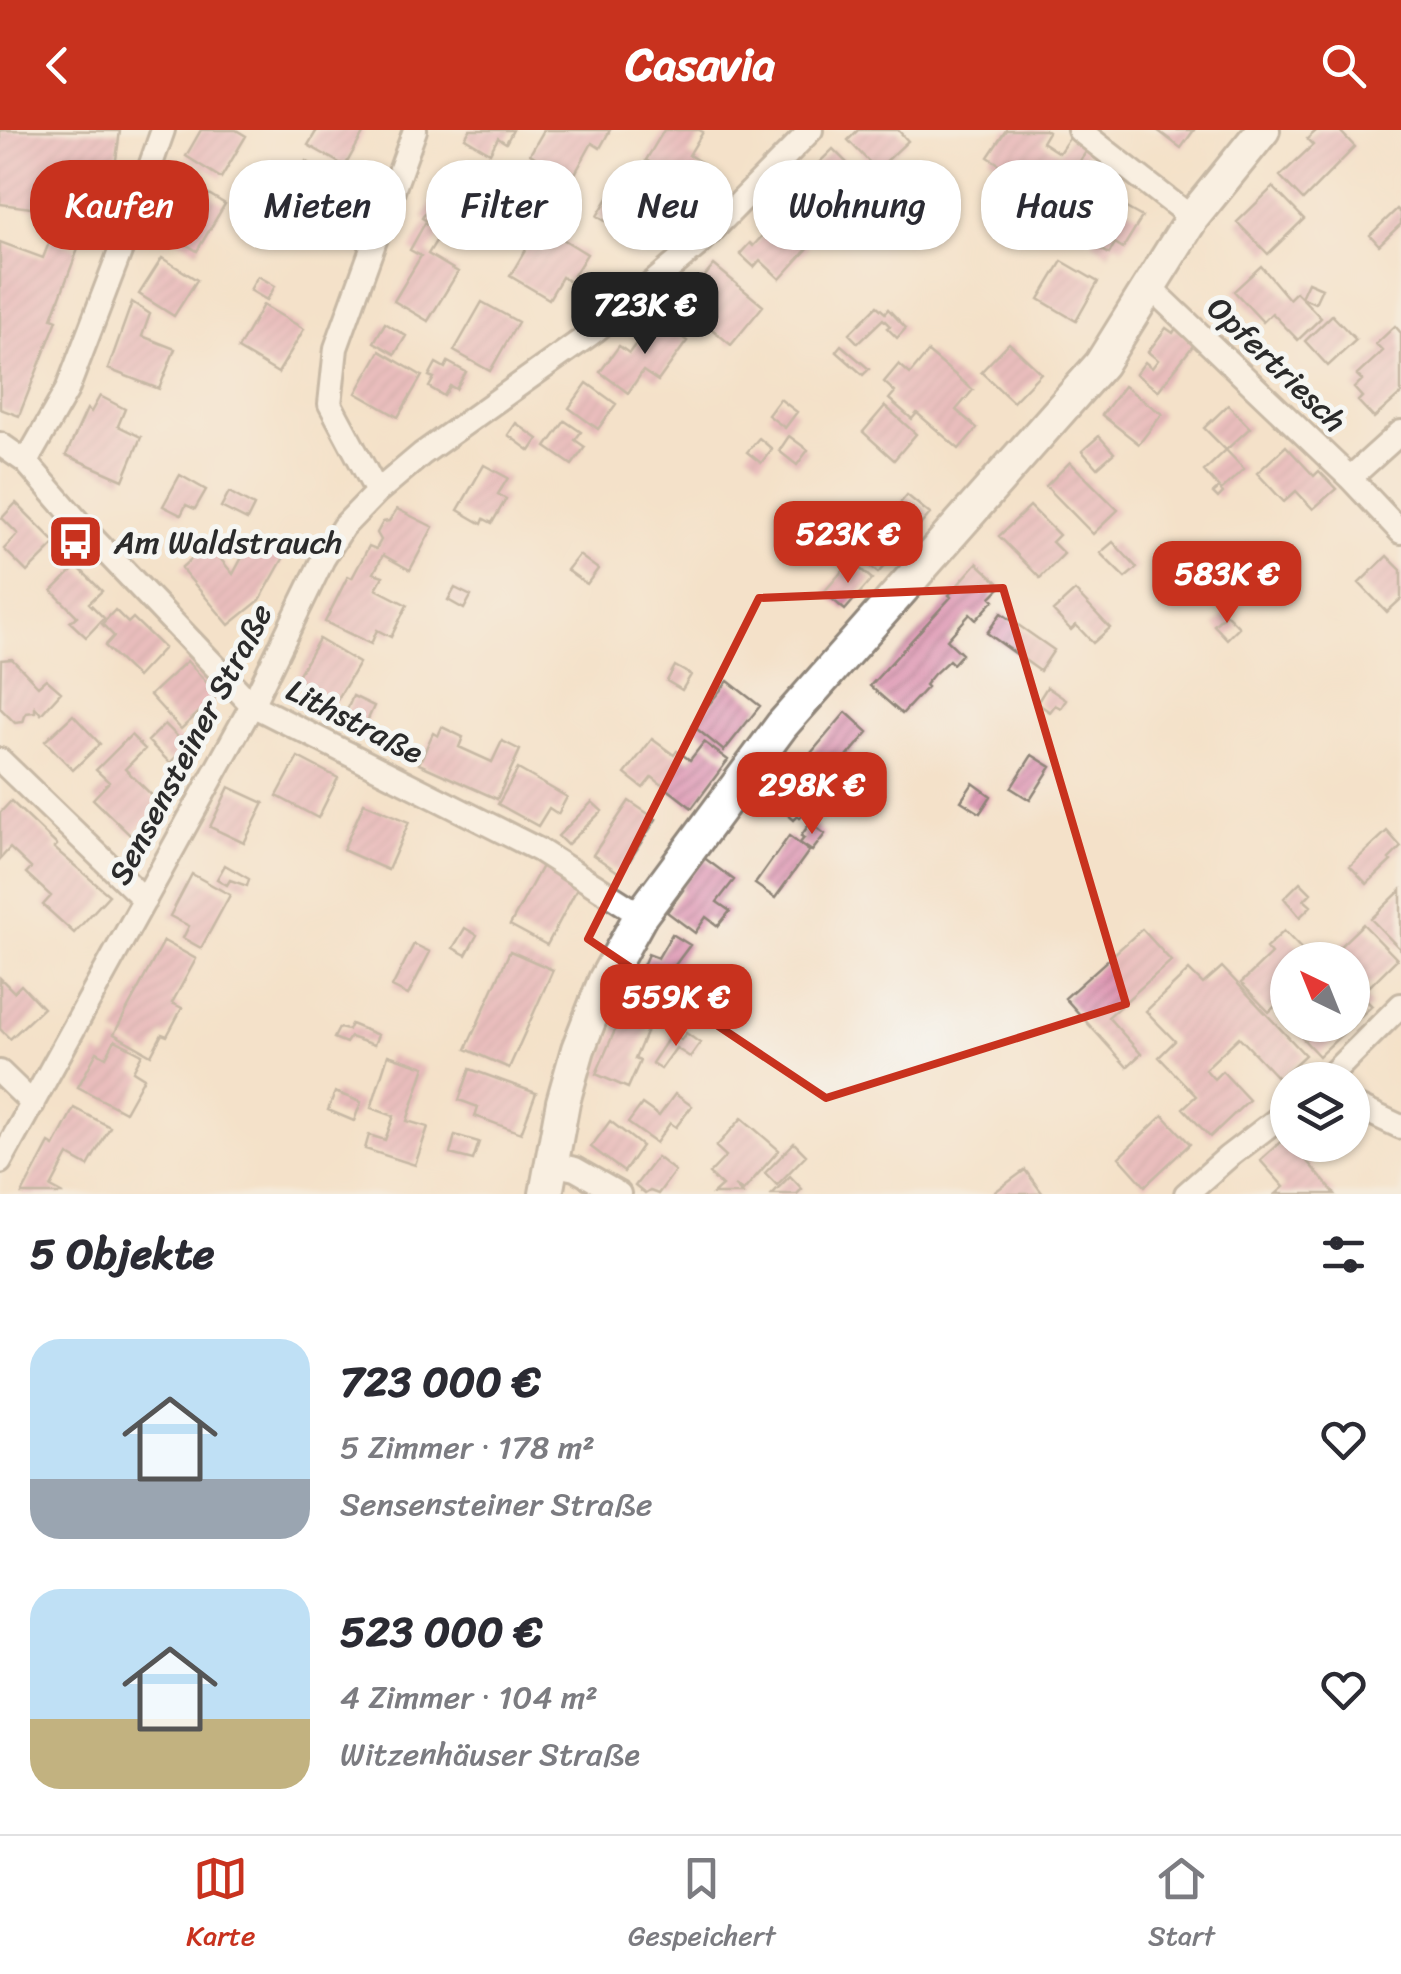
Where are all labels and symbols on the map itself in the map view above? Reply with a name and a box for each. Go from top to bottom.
pin: 723K € [564,272,726,357]
street label: Opfertriesch [1193,282,1361,447]
pin: 523K € [767,501,929,586]
bus stop icon: Am Waldstrauch [45,512,105,572]
place label: Am Waldstrauch [113,514,342,571]
pin: 583K € [1146,541,1308,626]
street label: Sensensteiner Straße [92,593,289,896]
street label: Lithstraße [276,662,434,780]
pin: 298K € [731,752,893,837]
north arrow [1270,942,1370,1042]
pin: 559K € [595,964,757,1049]

